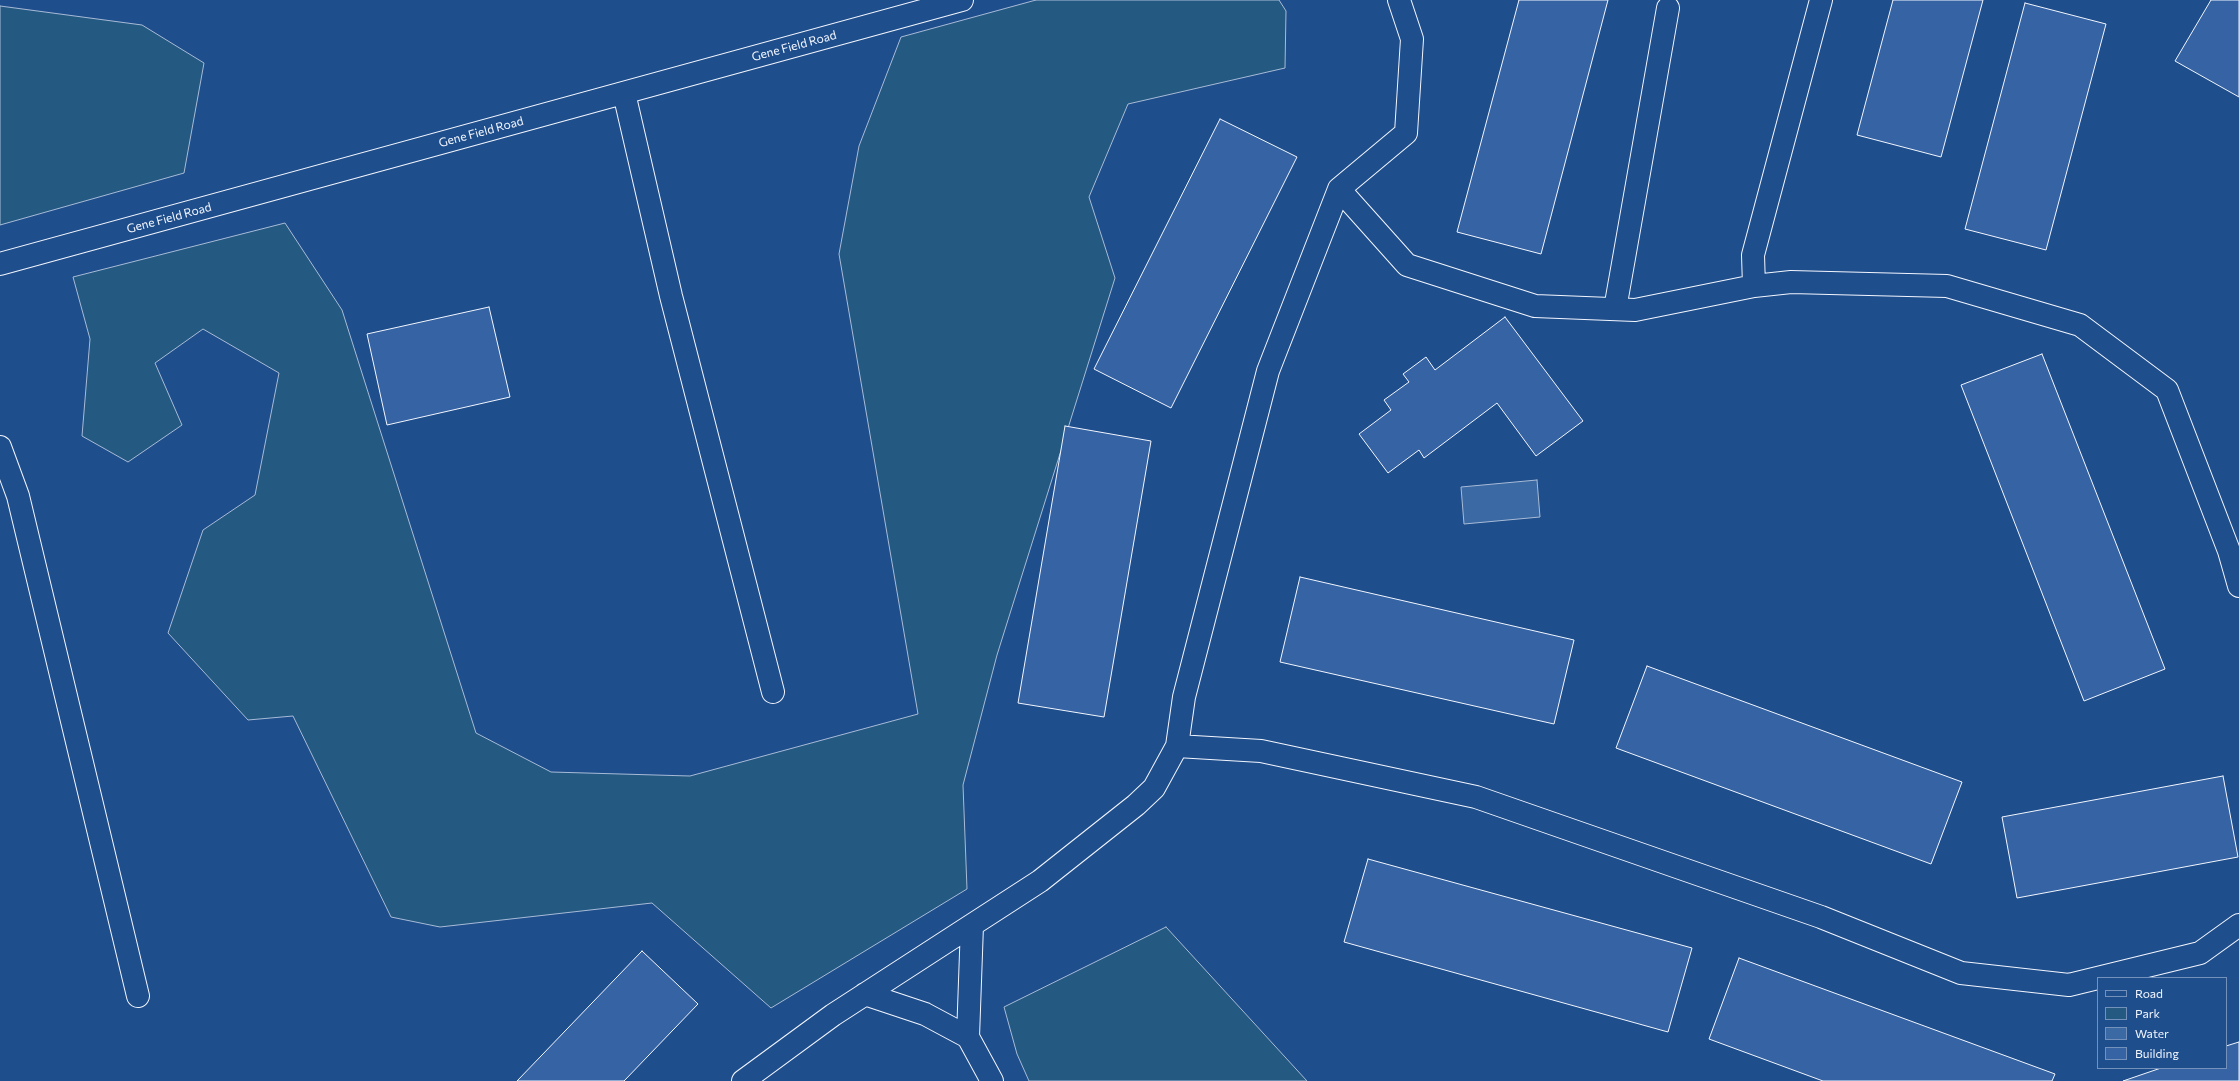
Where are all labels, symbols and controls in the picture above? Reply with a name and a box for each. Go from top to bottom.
street label: Gene Field Road [750,28,838,64]
street label: Gene Field Road [437,114,525,150]
street label: Gene Field Road [125,200,213,236]
legend [2097,977,2227,1069]
text: Road [2135,986,2163,1000]
text: Park [2135,1006,2160,1020]
text: Water [2135,1026,2169,1040]
text: Building [2135,1046,2179,1060]

